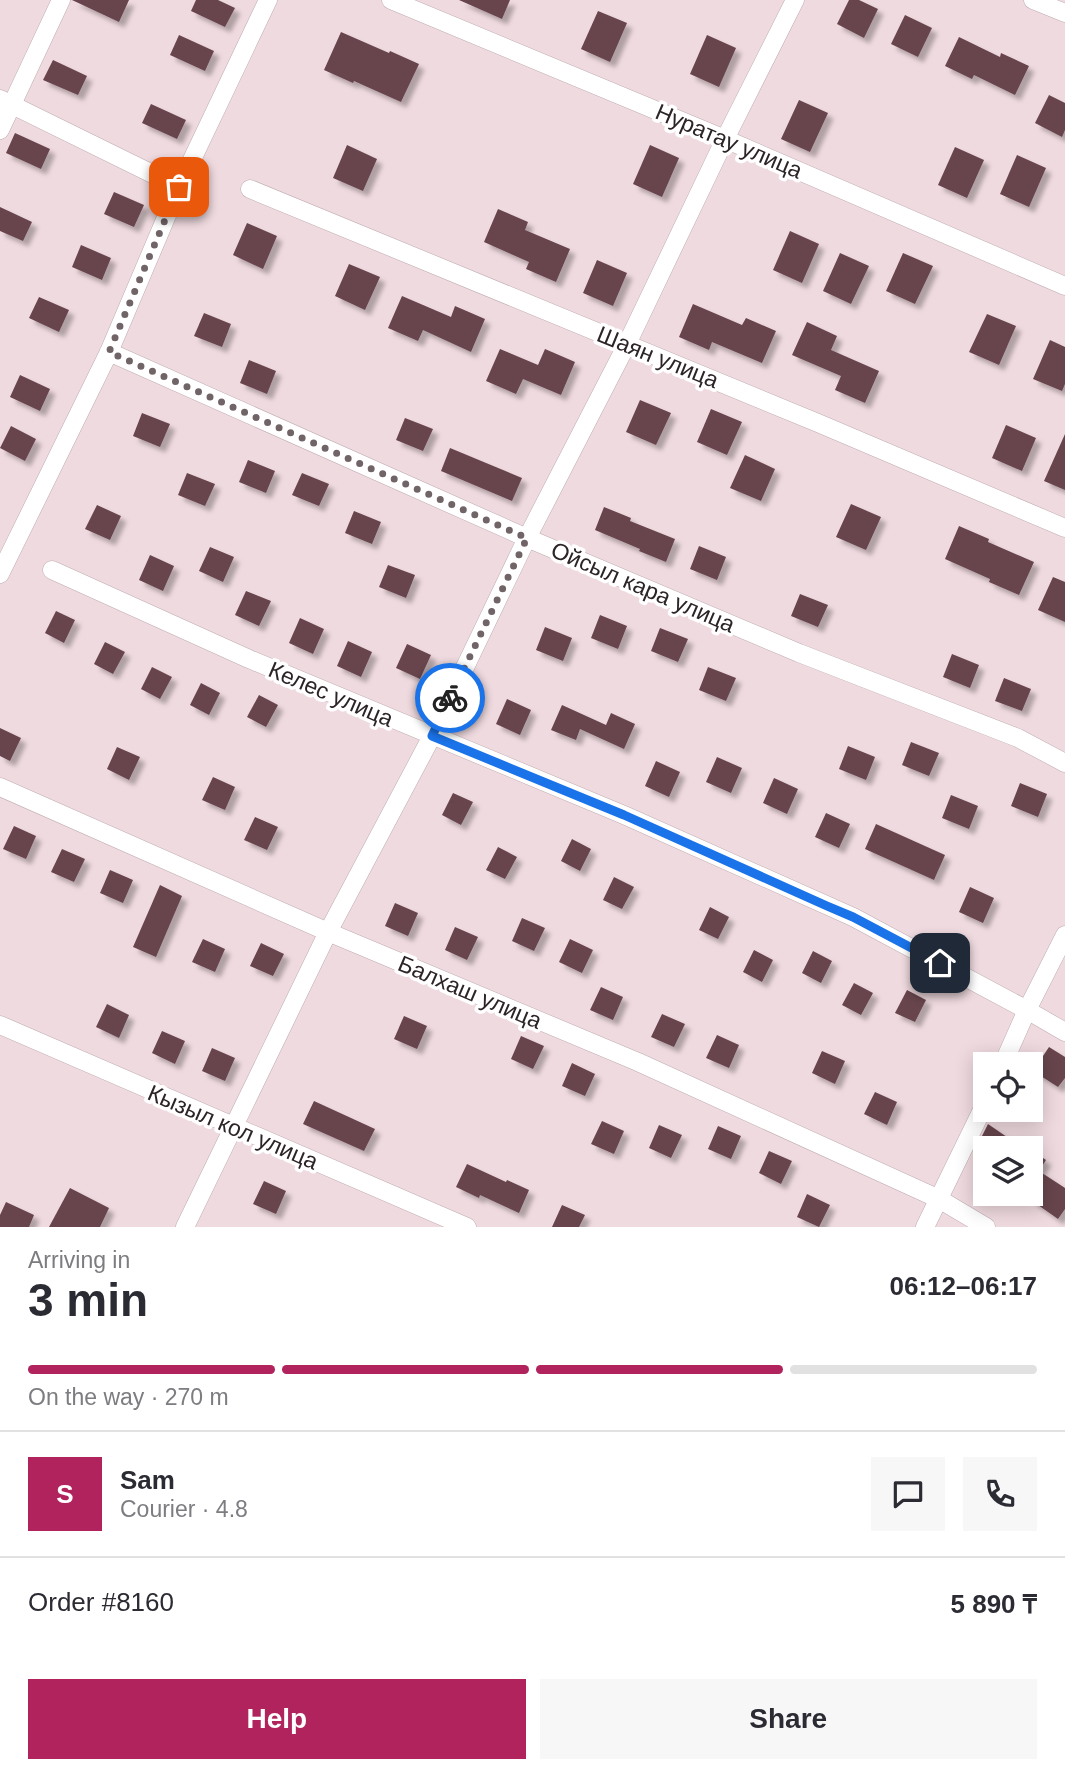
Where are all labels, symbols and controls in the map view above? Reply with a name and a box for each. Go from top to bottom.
street label: Нуратау улица [652,98,806,184]
pin [149,157,209,217]
icon: bag [160,168,198,206]
street label: Шаян улица [593,321,723,393]
street label: Ойсыл кара улица [547,537,739,638]
street label: Келес улица [265,656,397,732]
courier [415,663,485,733]
icon: bike [431,679,469,717]
pin [910,933,970,993]
icon: home [921,944,959,982]
street label: Балхаш улица [394,950,546,1034]
map controls [973,1052,1043,1206]
button: locate [973,1052,1043,1122]
street label: Кызыл кол улица [144,1079,322,1175]
button: layers [973,1136,1043,1206]
text: Arriving in [28,1247,130,1273]
text: 06:12–06:17 [890,1271,1037,1301]
text: 3 min [28,1274,148,1326]
text: On the way · 270 m [28,1384,229,1410]
button: chat [871,1457,945,1531]
button: phone [963,1457,1037,1531]
text: Sam [120,1465,175,1495]
text: S [56,1479,74,1509]
text: Courier · 4.8 [120,1496,248,1522]
text: Order #8160 [28,1587,174,1617]
text: 5 890 ₸ [951,1589,1037,1619]
button: Help [28,1679,526,1759]
button: Share [540,1679,1037,1759]

